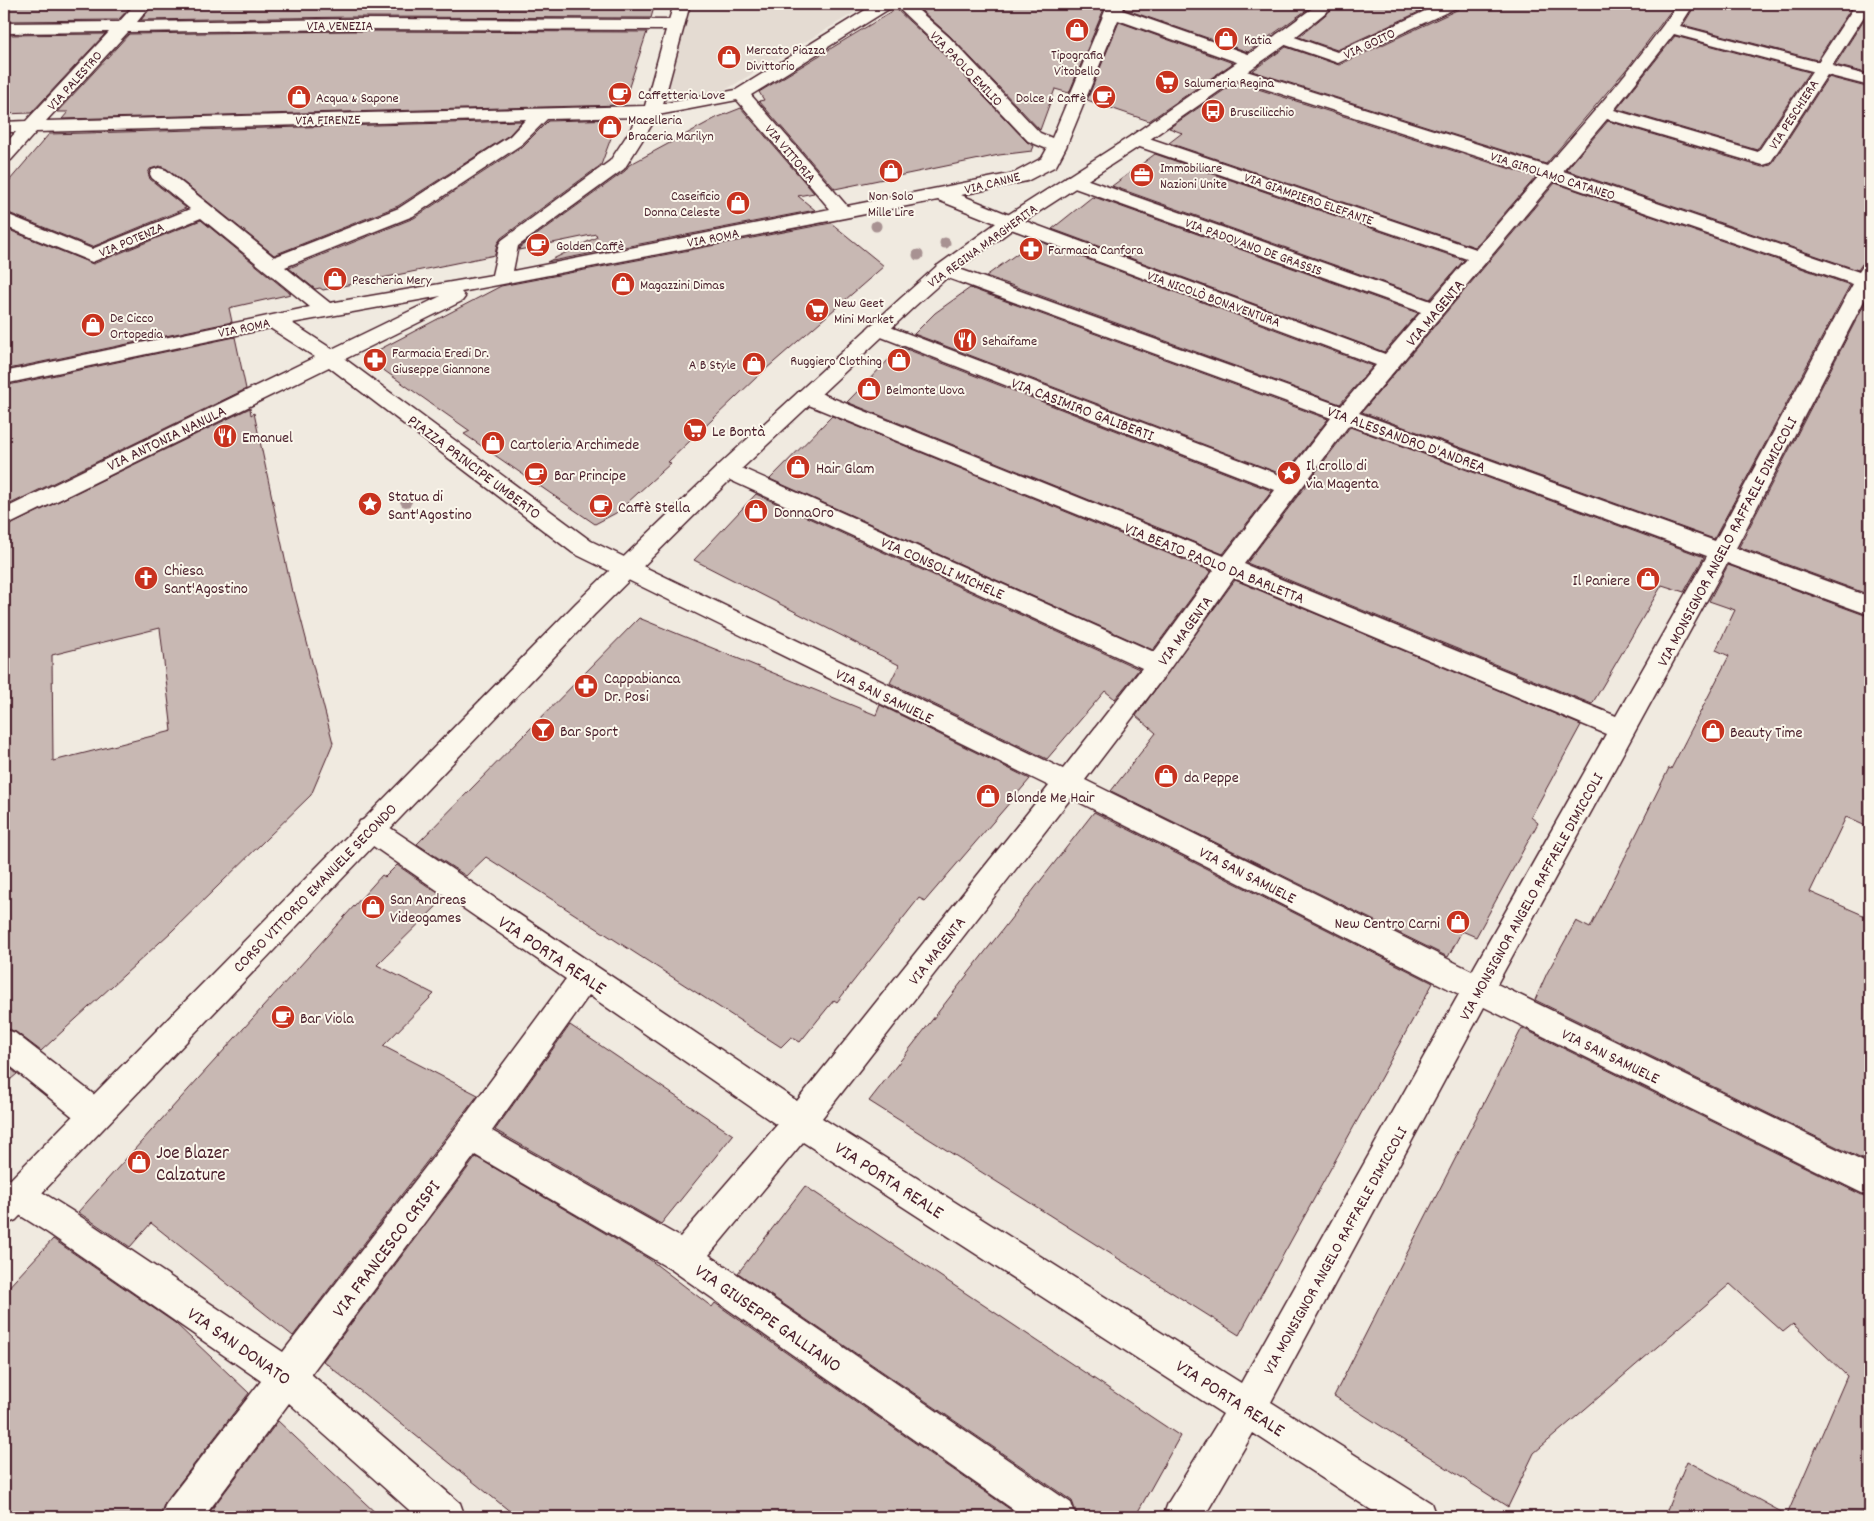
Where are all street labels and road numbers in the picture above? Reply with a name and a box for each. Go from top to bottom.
street label: VIA VENEZIA [307,17,374,37]
street label: VIA GOITO [1341,24,1399,66]
street label: VIA PAOLO EMILIO [924,27,1007,112]
street label: VIA PALESTRO [43,47,108,116]
street label: VIA PESCHIERA [1764,76,1825,154]
street label: VIA FIRENZE [295,110,361,132]
street label: VIA VITTORIA [759,121,820,188]
street label: VIA GIROLAMO CATANEO [1487,147,1617,207]
street label: VIA CANNE [963,167,1023,200]
street label: VIA GIAMPIERO ELEFANTE [1241,168,1376,232]
street label: VIA REGINA MARGHERITA [924,200,1043,293]
street label: VIA PADOVANO DE GRASSIS [1182,214,1325,282]
street label: VIA POTENZA [96,218,168,264]
street label: VIA ROMA [686,224,741,254]
street label: VIA NICOLÒ BONAVENTURA [1144,266,1283,333]
street label: VIA MAGENTA [1401,275,1471,352]
street label: VIA ROMA [217,314,273,344]
street label: VIA CASIMIRO GALIBERTI [1007,373,1157,448]
street label: VIA ANTONIA NANULA [104,400,231,478]
street label: VIA ALESSANDRO D'ANDREA [1324,401,1489,480]
street label: PIAZZA PRINCIPE UMBERTO [402,410,545,526]
street label: VIA MONSIGNOR ANGELO RAFFAELE DIMICCOLI [1652,413,1804,671]
street label: VIA BEATO PAOLO DA BARLETTA [1120,518,1308,611]
street label: VIA CONSOLI MICHELE [877,532,1008,607]
street label: VIA MAGENTA [1153,592,1219,671]
street label: VIA SAN SAMUELE [831,664,937,731]
street label: VIA MONSIGNOR ANGELO RAFFAELE DIMICCOLI [1454,769,1610,1025]
street label: CORSO VITTORIO EMANUELE SECONDO [229,799,403,979]
street label: VIA SAN SAMUELE [1194,842,1300,911]
street label: VIA PORTA REALE [491,911,611,1003]
street label: VIA MAGENTA [904,912,972,991]
street label: VIA SAN SAMUELE [1557,1024,1663,1091]
street label: VIA MONSIGNOR ANGELO RAFFAELE DIMICCOLI [1258,1123,1414,1379]
street label: VIA PORTA REALE [828,1136,948,1228]
street label: VIA FRANCESCO CRISPI [327,1176,449,1324]
street label: VIA GIUSEPPE GALLIANO [688,1259,846,1381]
street label: VIA SAN DONATO [181,1302,295,1394]
street label: VIA PORTA REALE [1169,1354,1289,1446]

